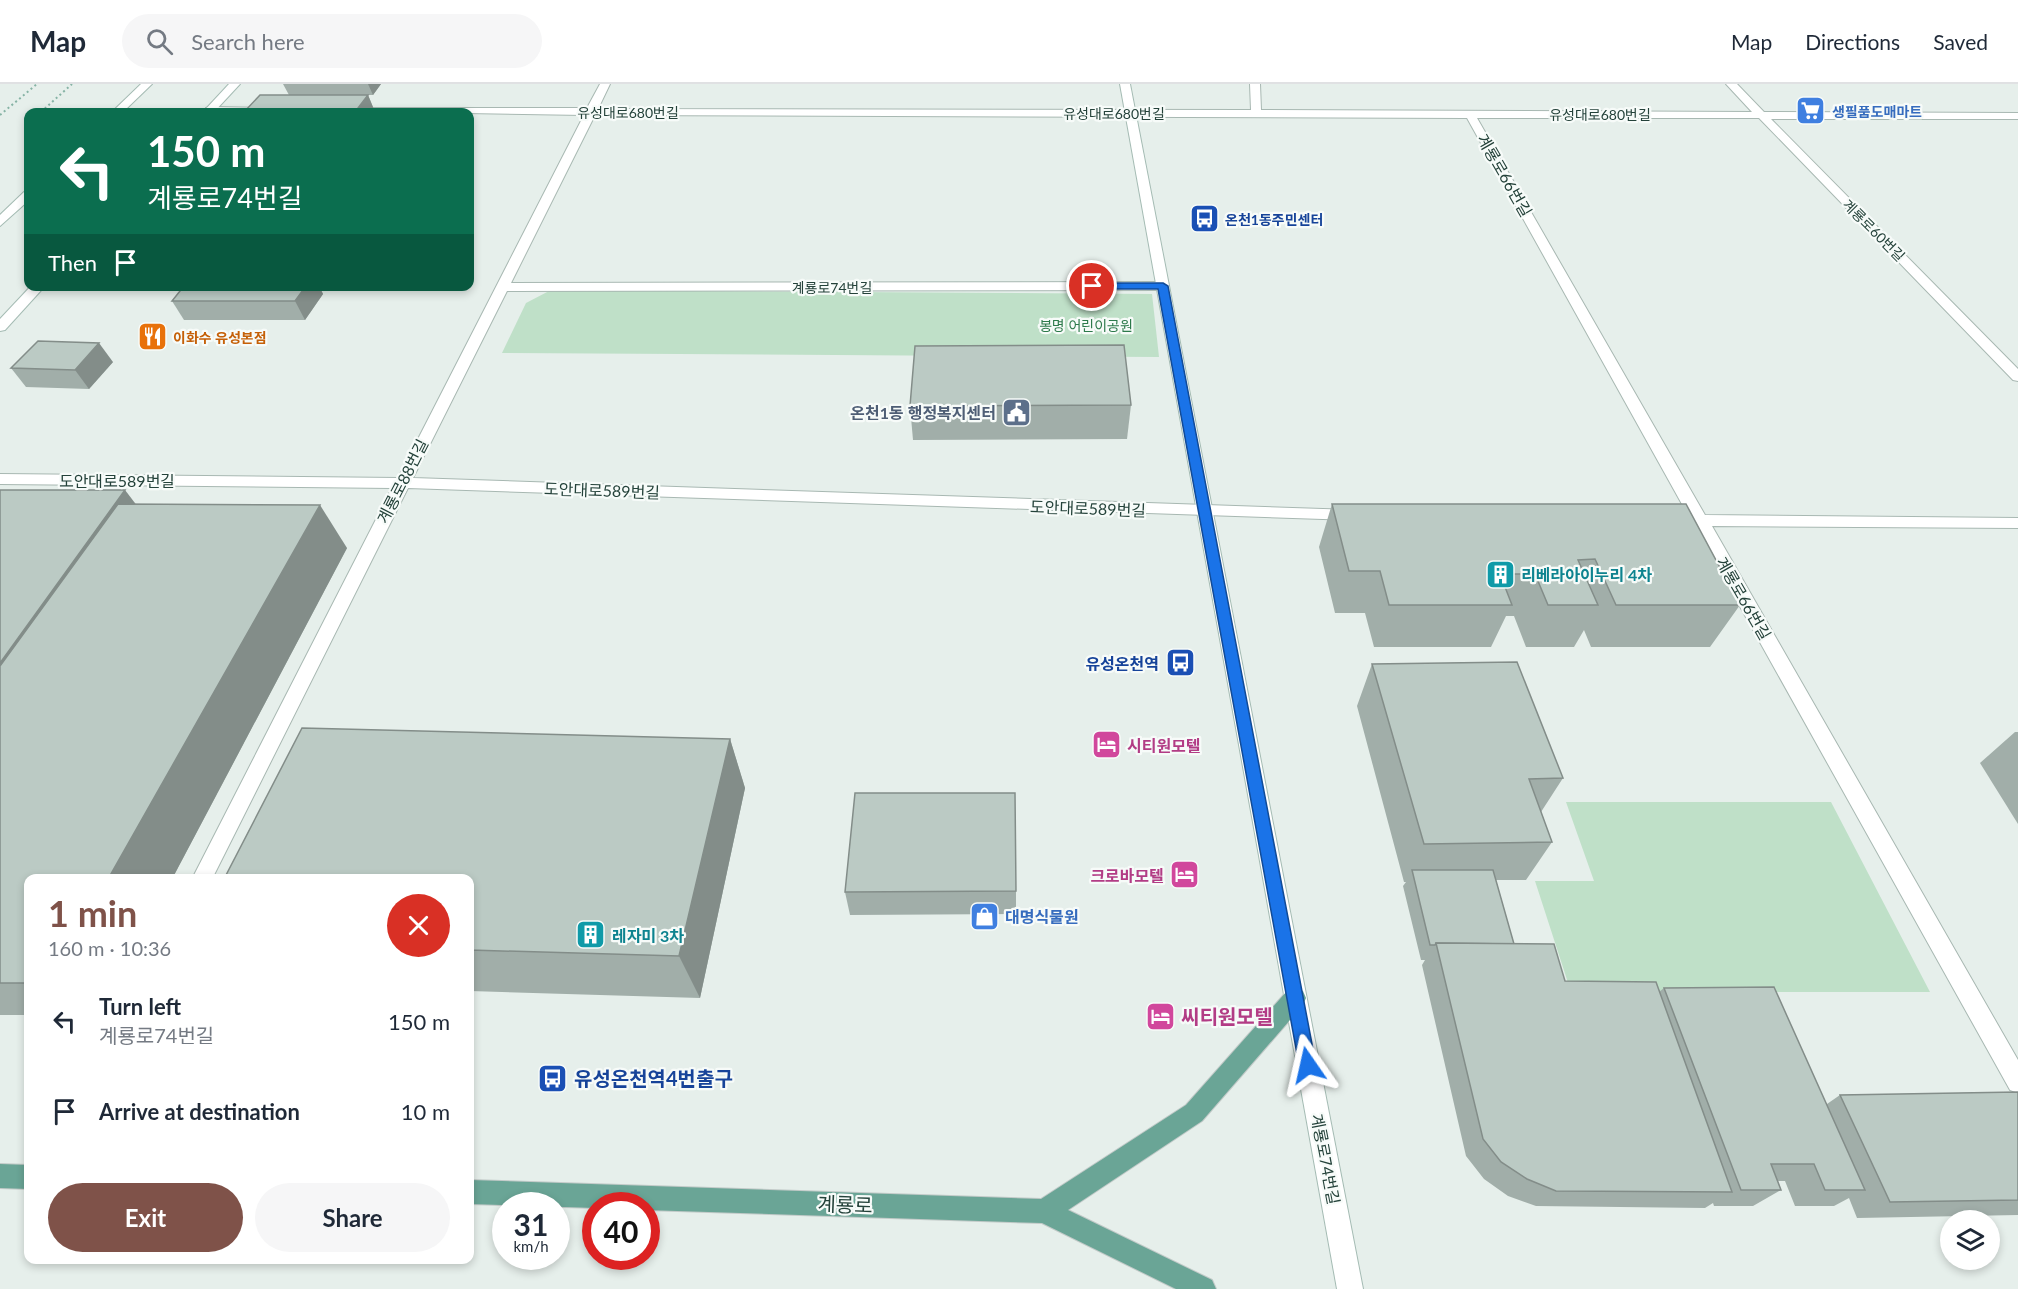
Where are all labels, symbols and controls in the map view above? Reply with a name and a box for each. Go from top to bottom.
search box [122,14,542,68]
text: Map [30,24,86,58]
icon: search [143,25,176,58]
text: Search here [191,28,305,55]
text: Map [1731,29,1772,54]
text: Directions [1805,29,1900,54]
text: Saved [1933,29,1988,54]
supermarket icon: 생필품도매마트 [1795,95,1827,127]
place label: 생필품도매마트 [1832,103,1922,120]
street label: 유성대로680번길 [577,104,679,121]
street label: 유성대로680번길 [1063,105,1165,122]
street label: 유성대로680번길 [1549,106,1651,123]
text: 150 m [147,126,265,176]
street label: 계룡로66번길 [1474,130,1536,220]
icon: left [48,132,126,210]
text: 계룡로74번길 [147,181,303,214]
street label: 계룡로60번길 [1839,195,1909,265]
bus stop icon: 온천1동주민센터 [1188,203,1220,235]
place label: 온천1동주민센터 [1225,211,1323,228]
icon: arrive [109,246,142,279]
text: Then [48,249,97,276]
pin [1066,260,1117,311]
icon: arrive [1075,269,1108,302]
street label: 계룡로74번길 [792,279,872,296]
park label: 봉명 어린이공원 [1039,317,1133,334]
restaurant icon: 이화수 유성본점 [136,321,168,353]
place label: 이화수 유성본점 [173,329,267,346]
public building icon: 온천1동 행정복지센터 [1001,396,1033,428]
place label: 온천1동 행정복지센터 [850,403,996,422]
street label: 계룡로88번길 [373,436,431,526]
street label: 도안대로589번길 [59,471,175,490]
street label: 도안대로589번길 [544,478,660,502]
street label: 도안대로589번길 [1030,496,1146,520]
street label: 계룡로66번길 [1713,553,1775,643]
building icon: 리베라아이누리 4차 [1484,558,1516,590]
place label: 리베라아이누리 4차 [1521,565,1652,584]
bus stop icon: 유성온천역 [1164,647,1196,679]
place label: 유성온천역 [1085,654,1159,673]
hotel icon: 시티원모텔 [1090,729,1122,761]
place label: 시티원모텔 [1127,736,1201,755]
hotel icon: 크로바모텔 [1169,859,1201,891]
place label: 크로바모텔 [1090,866,1164,885]
text: 1 min [48,891,137,935]
button: close [387,894,450,957]
shop icon: 대명식물원 [968,900,1000,932]
place label: 대명식물원 [1005,907,1079,926]
building icon: 레자미 3차 [575,919,607,951]
place label: 레자미 3차 [612,926,684,945]
text: 160 m · 10:36 [48,936,171,960]
text: Turn left [99,993,181,1020]
hotel icon: 씨티원모텔 [1144,1000,1176,1032]
place label: 씨티원모텔 [1181,1004,1273,1028]
icon: left [48,1005,81,1038]
text: 150 m [388,1008,450,1035]
text: 계룡로74번길 [99,1023,214,1047]
position arrow [1276,1033,1340,1097]
bus stop icon: 유성온천역4번출구 [537,1062,569,1094]
place label: 유성온천역4번출구 [574,1066,733,1090]
icon: arrive [48,1095,81,1128]
text: Arrive at destination [99,1098,300,1125]
text: 10 m [401,1098,450,1125]
street label: 계룡로74번길 [1308,1112,1344,1206]
button: Exit [48,1183,243,1252]
button: Share [255,1183,450,1252]
street label: 계룡로 [817,1191,873,1217]
speed limit sign: 40 [582,1192,660,1270]
text: 31 [514,1206,548,1242]
map controls [1940,1210,2000,1270]
button: layers [1940,1210,2000,1270]
text: km/h [513,1237,549,1255]

